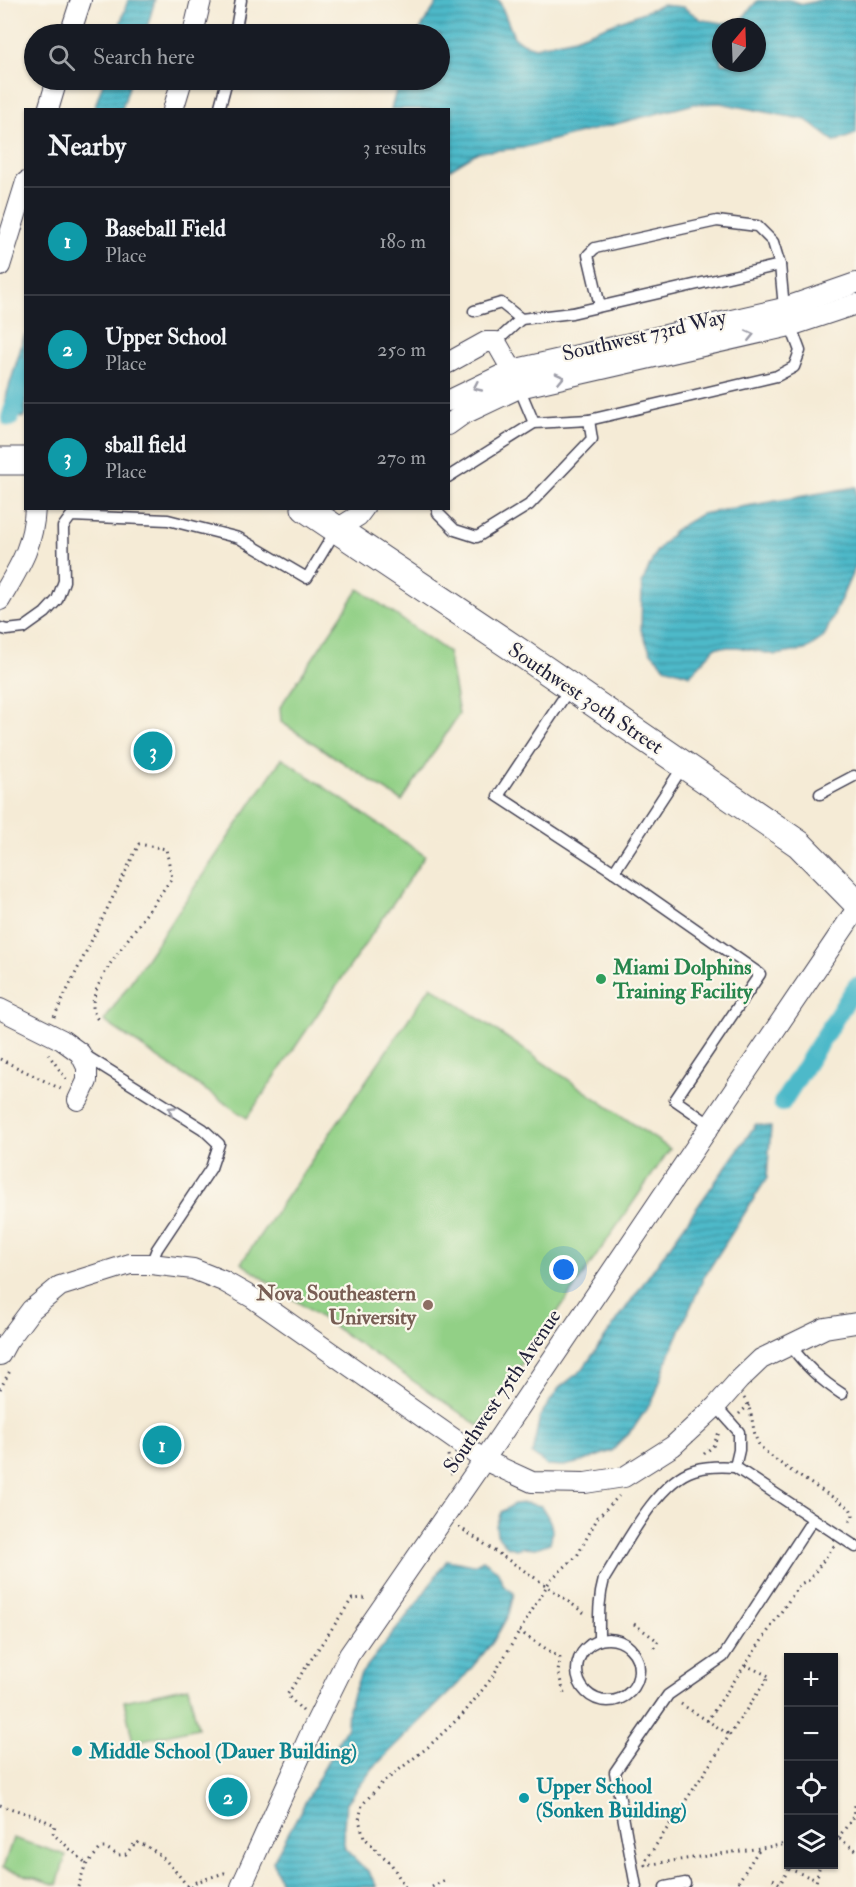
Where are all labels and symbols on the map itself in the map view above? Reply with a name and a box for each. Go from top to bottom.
north arrow [712,18,766,72]
street label: Southwest 73rd Way [559,303,729,367]
one-way arrow [745,330,755,343]
one-way arrow [554,373,564,386]
one-way arrow [472,380,483,392]
street label: Southwest 30th Street [503,636,669,761]
pin: 3 [134,728,172,774]
place label: Miami Dolphins Training Facility [612,954,753,1005]
marker: Miami Dolphins Training Facility [594,972,608,986]
one-way arrow [168,1105,178,1117]
your location [549,1255,578,1284]
place label: Nova Southeastern University [255,1280,417,1331]
marker: Nova Southeastern University [421,1298,435,1312]
street label: Southwest 75th Avenue [438,1304,567,1478]
pin: 1 [142,1422,182,1468]
place label: Middle School (Dauer Building) [88,1738,357,1765]
marker: Middle School (Dauer Building) [70,1744,84,1758]
place label: Upper School (Sonken Building) [536,1773,687,1824]
pin: 2 [208,1774,248,1820]
marker: Upper School (Sonken Building) [517,1791,531,1805]

